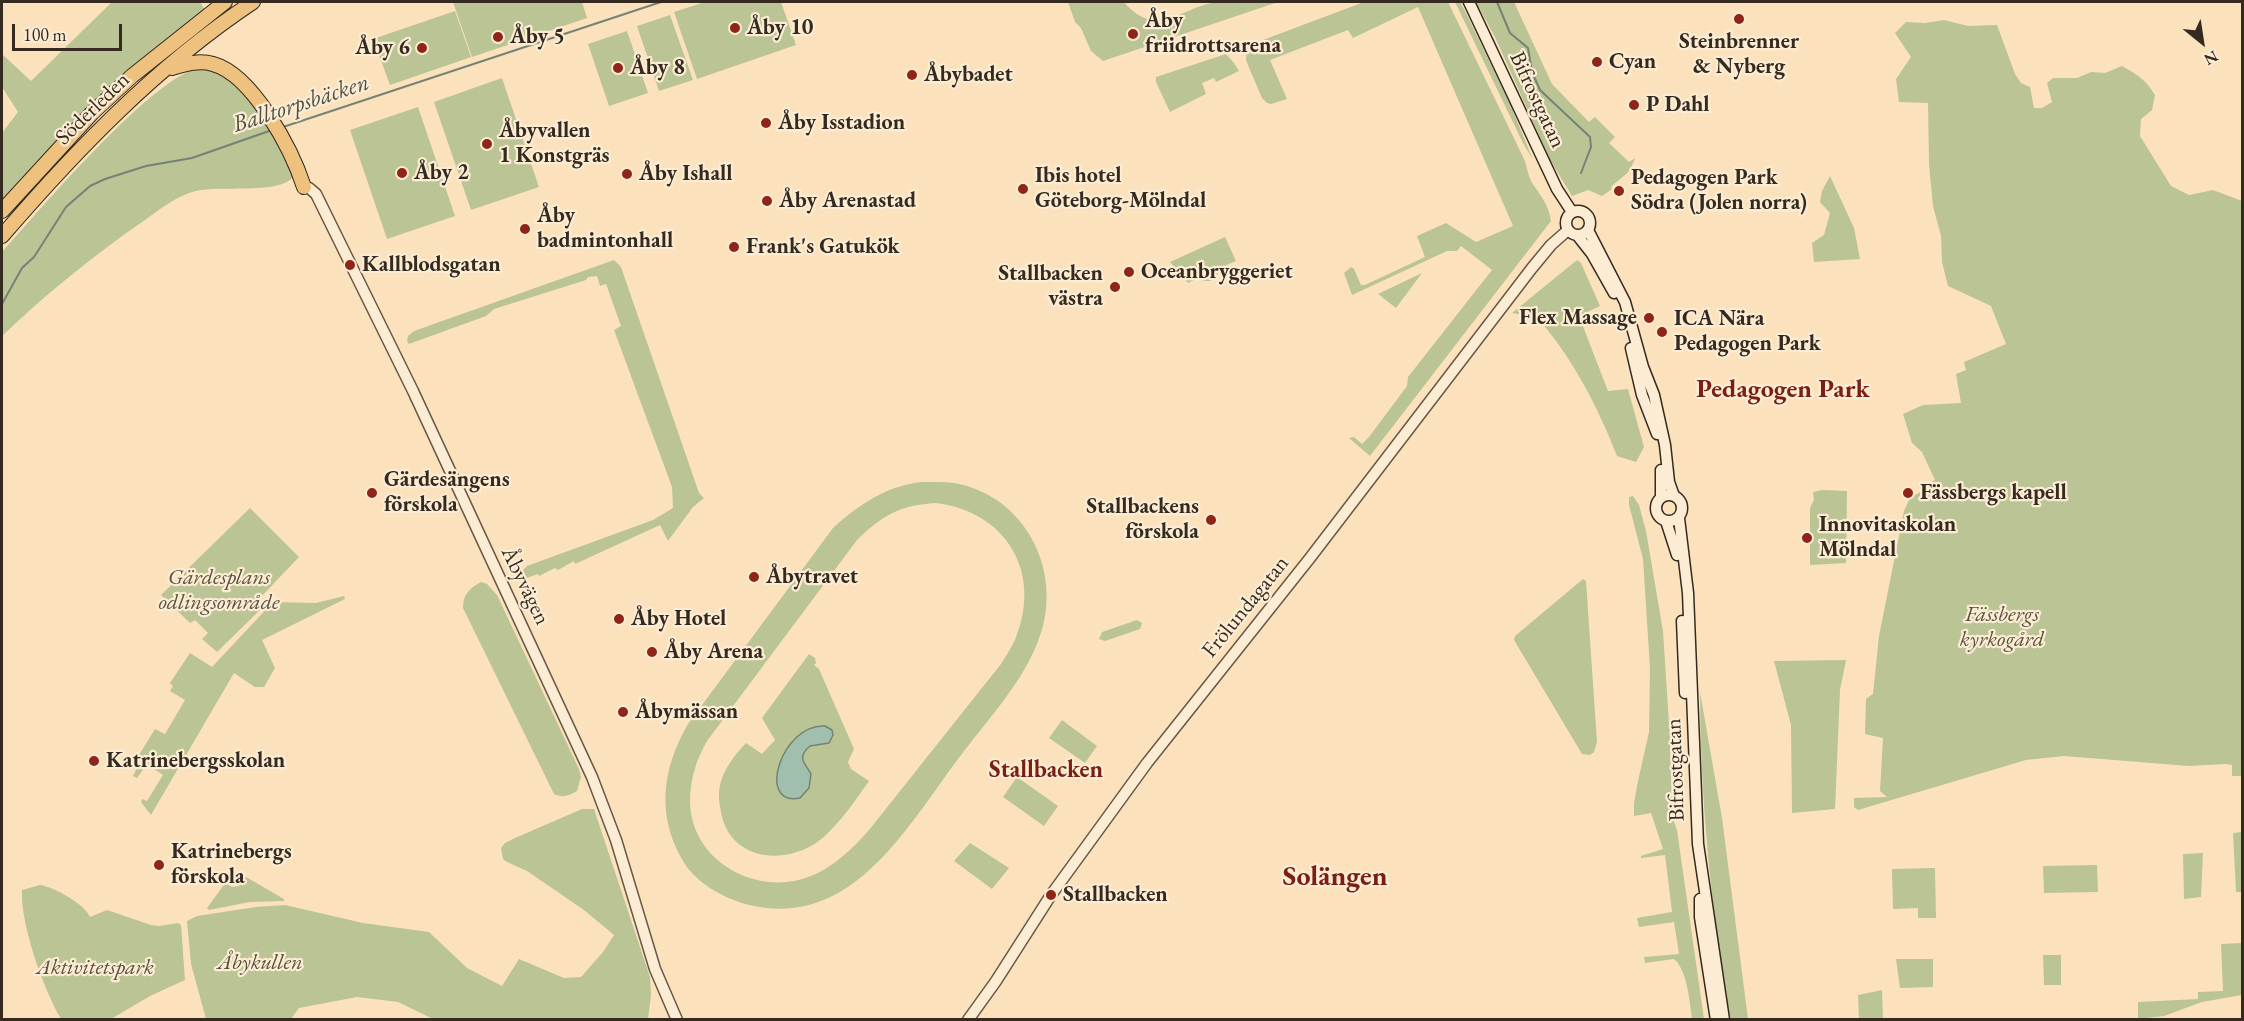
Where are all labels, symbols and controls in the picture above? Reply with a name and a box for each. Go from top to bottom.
place label: Åby friidrottsarena [1145,8,1281,60]
scale bar [15,12,124,50]
marker: Steinbrenner & Nyberg [1732,12,1746,26]
north arrow [2172,12,2232,72]
place label: Åby 10 [747,15,813,41]
marker: Åby 10 [728,21,742,35]
text: 100 m [23,23,67,46]
place label: Åby 5 [510,24,565,50]
marker: Åby friidrottsarena [1126,27,1140,41]
place label: Steinbrenner & Nyberg [1679,29,1799,80]
marker: Åby 5 [491,30,505,44]
place label: Åby 6 [355,35,410,61]
marker: Åby 6 [415,41,429,55]
text: N [2200,46,2222,70]
street label: Bifrostgatan [1503,48,1571,152]
place label: Cyan [1609,49,1656,75]
place label: Åby 8 [630,55,685,81]
marker: Cyan [1590,55,1604,69]
marker: Åby 8 [611,61,625,75]
place label: Åbybadet [924,62,1013,88]
street label: Söderleden [50,67,136,151]
water label: Balltorpsbäcken [229,68,373,140]
marker: Åbybadet [905,68,919,82]
place label: P Dahl [1646,92,1710,118]
marker: P Dahl [1627,98,1641,112]
place label: Åby Isstadion [778,110,905,136]
marker: Åby Isstadion [759,116,773,130]
place label: Åbyvallen 1 Konstgräs [499,118,610,170]
marker: Åbyvallen 1 Konstgräs [480,137,494,151]
place label: Åby 2 [414,160,469,186]
place label: Åby Ishall [639,161,733,187]
place label: Ibis hotel Göteborg-Mölndal [1035,163,1206,214]
place label: Pedagogen Park Södra (Jolen norra) [1631,165,1807,216]
marker: Åby 2 [395,166,409,180]
marker: Åby Ishall [620,167,634,181]
marker: Ibis hotel Göteborg-Mölndal [1016,182,1030,196]
marker: Pedagogen Park Södra (Jolen norra) [1612,184,1626,198]
place label: Åby Arenastad [779,188,916,214]
marker: Åby Arenastad [760,194,774,208]
place label: Åby badmintonhall [537,203,673,254]
marker: Åby badmintonhall [518,222,532,236]
place label: Frank's Gatukök [746,234,899,260]
marker: Frank's Gatukök [727,240,741,254]
place label: Kallblodsgatan [362,252,501,278]
marker: Kallblodsgatan [343,258,357,272]
place label: Oceanbryggeriet [1141,259,1293,285]
place label: Stallbacken västra [998,261,1103,312]
marker: Oceanbryggeriet [1122,265,1136,279]
marker: Stallbacken västra [1108,280,1122,294]
place label: Flex Massage [1519,305,1637,331]
place label: ICA Nära Pedagogen Park [1674,306,1821,358]
marker: Flex Massage [1642,311,1656,325]
marker: ICA Nära Pedagogen Park [1655,325,1669,339]
district label: Pedagogen Park [1696,374,1870,406]
place label: Gärdesängens förskola [384,467,510,518]
place label: Fässbergs kapell [1920,480,2067,506]
marker: Gärdesängens förskola [365,486,379,500]
marker: Fässbergs kapell [1901,486,1915,500]
place label: Stallbackens förskola [1086,494,1199,546]
place label: Innovitaskolan Mölndal [1819,512,1956,564]
marker: Stallbackens förskola [1204,513,1218,527]
marker: Innovitaskolan Mölndal [1800,531,1814,545]
street label: Åbyvägen [495,543,555,629]
street label: Frölundagatan [1197,551,1295,663]
place label: Åbytravet [766,564,858,590]
park label: Gärdesplans odlingsområde [159,565,279,616]
marker: Åbytravet [747,570,761,584]
park label: Fässbergs kyrkogård [1960,602,2044,654]
place label: Åby Hotel [631,606,726,632]
marker: Åby Hotel [612,612,626,626]
place label: Åby Arena [664,639,763,665]
marker: Åby Arena [645,645,659,659]
place label: Åbymässan [635,699,738,725]
marker: Åbymässan [616,705,630,719]
street label: Bifrostgatan [1661,718,1691,822]
place label: Katrinebergsskolan [106,748,285,774]
marker: Katrinebergsskolan [87,754,101,768]
district label: Stallbacken [989,756,1103,784]
place label: Katrinebergs förskola [171,839,292,890]
marker: Katrinebergs förskola [152,858,166,872]
district label: Solängen [1282,860,1388,894]
place label: Stallbacken [1063,882,1168,908]
marker: Stallbacken [1044,888,1058,902]
park label: Åbykullen [217,950,303,976]
park label: Aktivitetspark [36,955,154,981]

